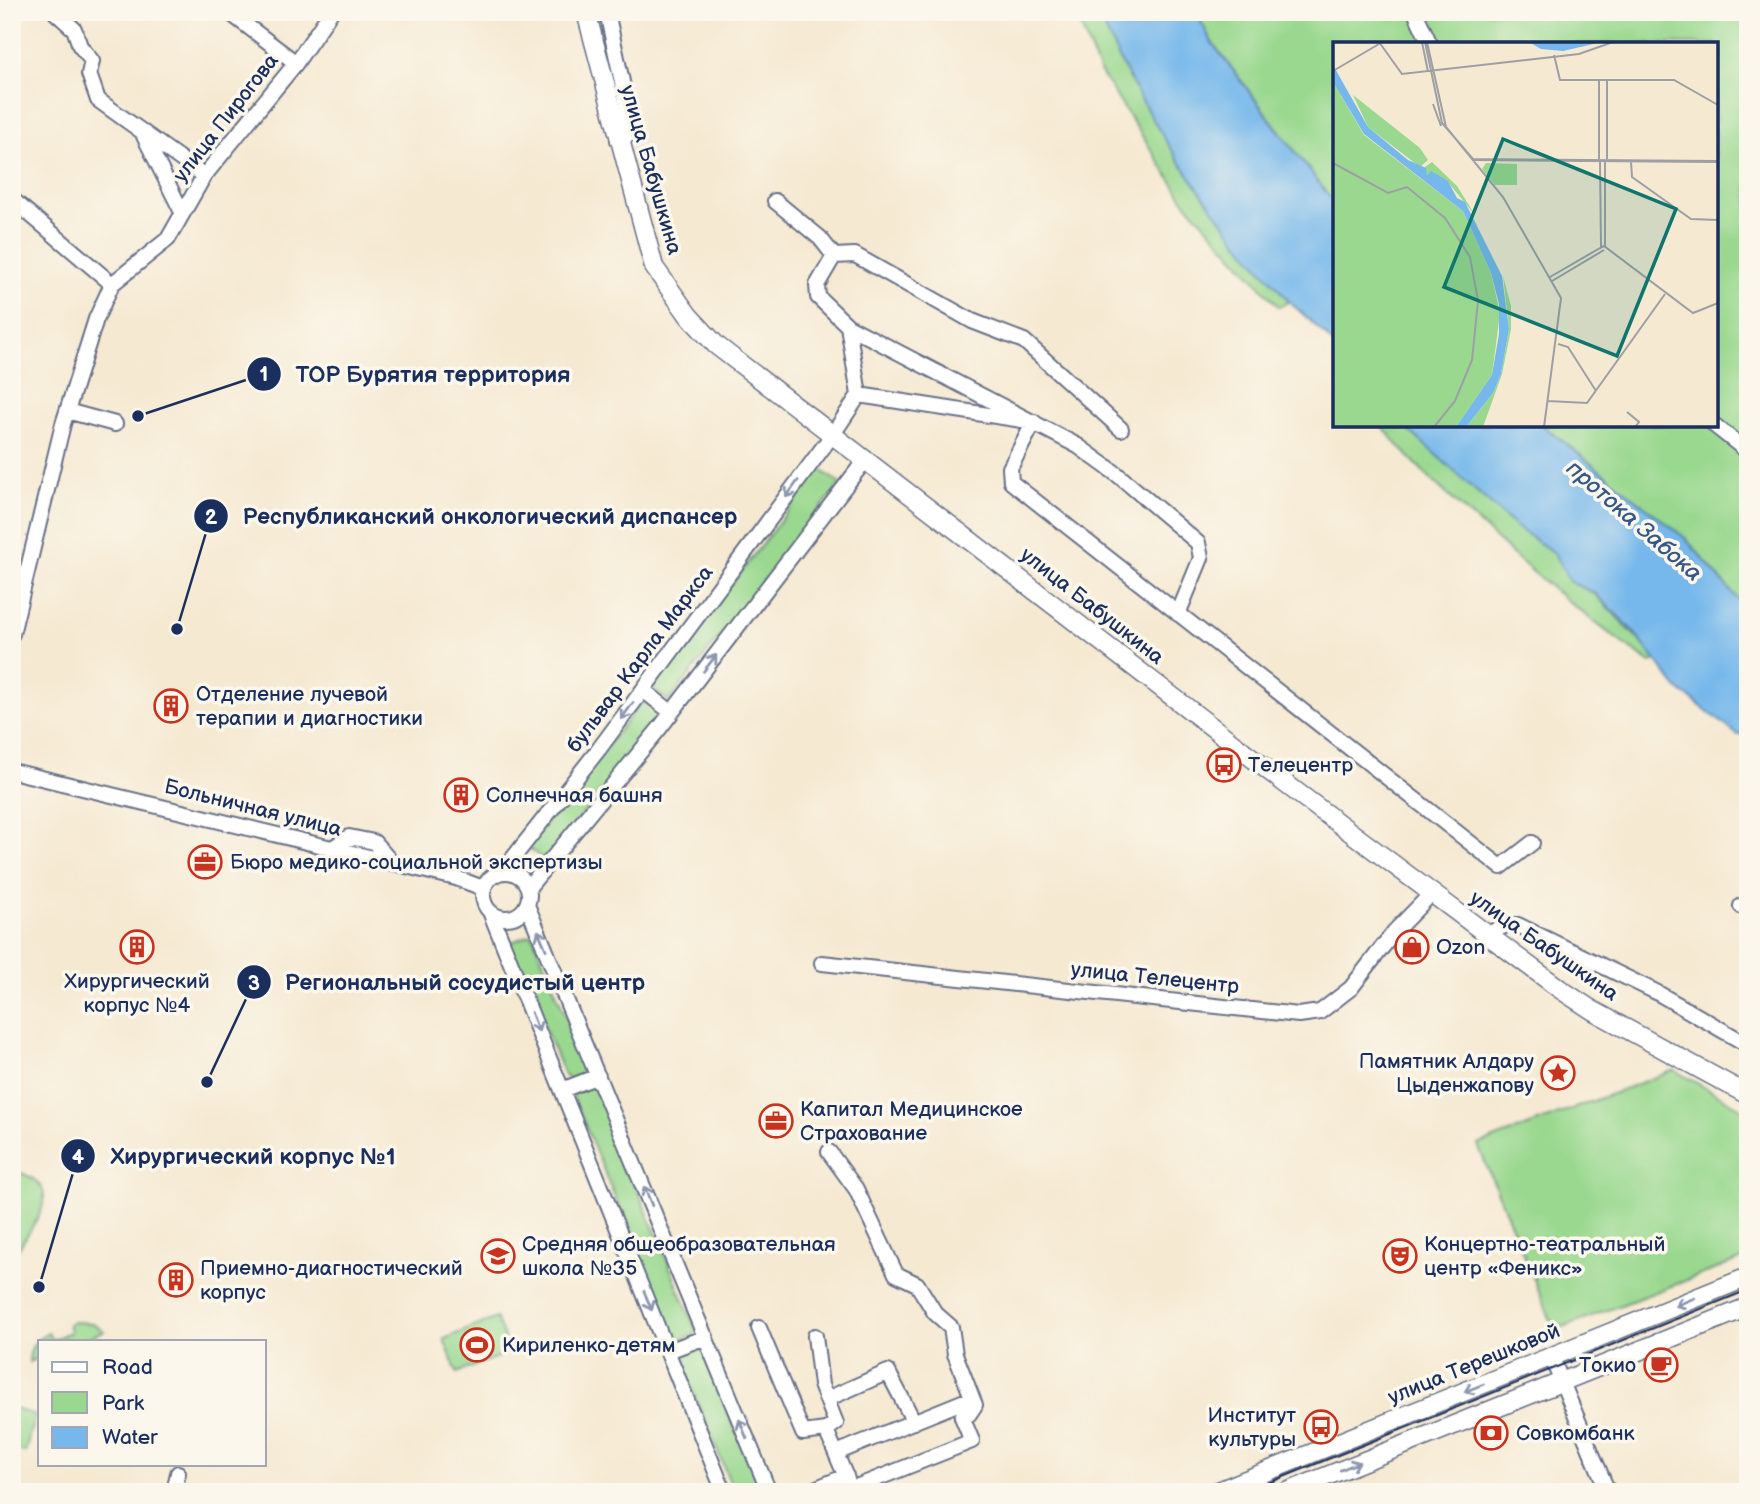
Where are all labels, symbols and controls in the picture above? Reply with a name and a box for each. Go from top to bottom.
inset map [1333,42,1718,427]
street label: улица Пирогова [168,48,284,187]
street label: улица Бабушкина [615,82,687,258]
callout: ТОР Бурятия территория [247,352,585,396]
text: ТОР Бурятия территория [295,361,571,389]
text: 1 [260,362,268,387]
water label: протока Забока [1560,454,1708,588]
one-way arrow [785,479,800,498]
callout: Республиканский онкологический диспансер [193,494,751,538]
text: Республиканский онкологический диспансер [243,503,738,531]
text: 2 [205,505,218,530]
street label: улица Бабушкина [1015,542,1169,670]
street label: бульвар Карла Маркса [562,560,719,757]
one-way arrow [702,655,717,673]
place label: Отделение лучевой терапии и диагностики [196,682,423,731]
building icon: Отделение лучевой терапии и диагностики [152,687,190,725]
one-way arrow [620,701,634,720]
bus stop icon: Телецентр [1205,746,1243,784]
place label: Телецентр [1248,753,1353,778]
street label: Больничная улица [162,774,345,842]
building icon: Солнечная башня [442,776,480,814]
place label: Солнечная башня [486,783,663,808]
office icon: Бюро медико-социальной экспертизы [186,843,224,881]
place label: Бюро медико-социальной экспертизы [230,850,603,875]
street label: улица Бабушкина [1465,885,1623,1007]
building icon: Хирургический корпус №4 [118,928,156,966]
shop icon: Ozon [1393,928,1431,966]
one-way arrow [534,930,547,951]
place label: Ozon [1436,935,1485,960]
street label: улица Телецентр [1070,957,1240,999]
callout: Региональный сосудистый центр [236,960,660,1004]
place label: Хирургический корпус №4 [64,969,210,1018]
text: Региональный сосудистый центр [285,969,646,997]
text: 3 [248,971,260,996]
one-way arrow [529,1011,542,1033]
place label: Памятник Алдару Цыденжапову [1359,1049,1534,1098]
place icon: Памятник Алдару Цыденжапову [1539,1054,1577,1092]
place label: Капитал Медицинское Страхование [800,1097,1023,1146]
office icon: Капитал Медицинское Страхование [757,1102,795,1140]
callout: Хирургический корпус №1 [61,1134,409,1178]
text: Хирургический корпус №1 [109,1143,396,1171]
text: 4 [72,1145,85,1170]
one-way arrow [640,1185,653,1207]
place label: Средняя общеобразовательная школа №35 [522,1232,836,1281]
place label: Концертно-театральный центр «Феникс» [1424,1232,1665,1281]
school or university icon: Средняя общеобразовательная школа №35 [479,1237,517,1275]
theatre icon: Концертно-театральный центр «Феникс» [1381,1237,1419,1275]
place label: Приемно-диагностический корпус [200,1256,463,1305]
building icon: Приемно-диагностический корпус [157,1261,195,1299]
one-way arrow [642,1290,655,1312]
one-way arrow [1674,1297,1696,1310]
street label: улица Терешковой [1384,1318,1564,1410]
sports icon: Кириленко-детям [458,1326,496,1364]
place label: Кириленко-детям [502,1333,676,1358]
legend [38,1340,266,1466]
cafe icon: Токио [1642,1346,1680,1384]
place label: Токио [1579,1353,1636,1378]
text: Road [102,1355,153,1380]
one-way arrow [1463,1383,1485,1396]
text: Park [102,1391,145,1416]
place label: Институт культуры [1208,1403,1296,1452]
bus stop icon: Институт культуры [1302,1408,1340,1446]
bank icon: Совкомбанк [1472,1414,1510,1452]
one-way arrow [736,1418,749,1440]
place label: Совкомбанк [1516,1421,1635,1446]
text: Water [102,1425,158,1450]
one-way arrow [1339,1459,1361,1472]

